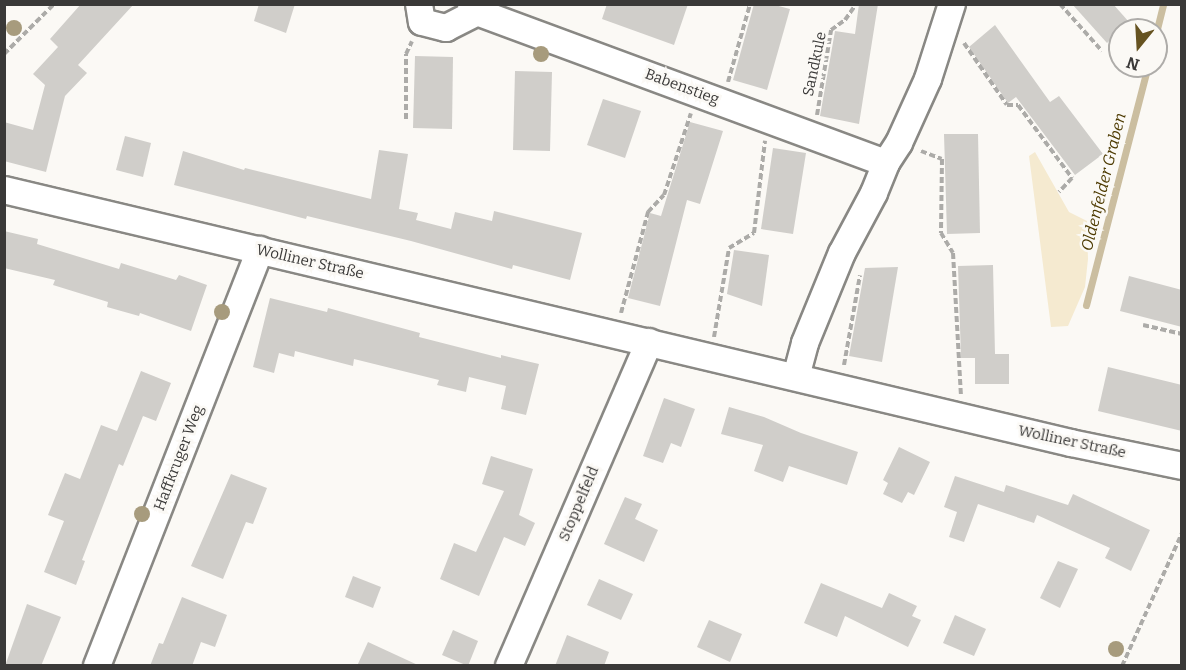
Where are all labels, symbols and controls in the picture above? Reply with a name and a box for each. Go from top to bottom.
north arrow [1108,18,1168,78]
street label: Sandkule [799,30,831,98]
text: N [1124,53,1142,75]
street label: Babenstieg [642,65,722,109]
water label: Oldenfelder Graben [1078,111,1130,253]
street label: Wolliner Straße [255,241,365,283]
street label: Haffkruger Weg [151,403,207,513]
street label: Wolliner Straße [1016,422,1128,462]
street label: Stoppelfeld [555,464,603,544]

